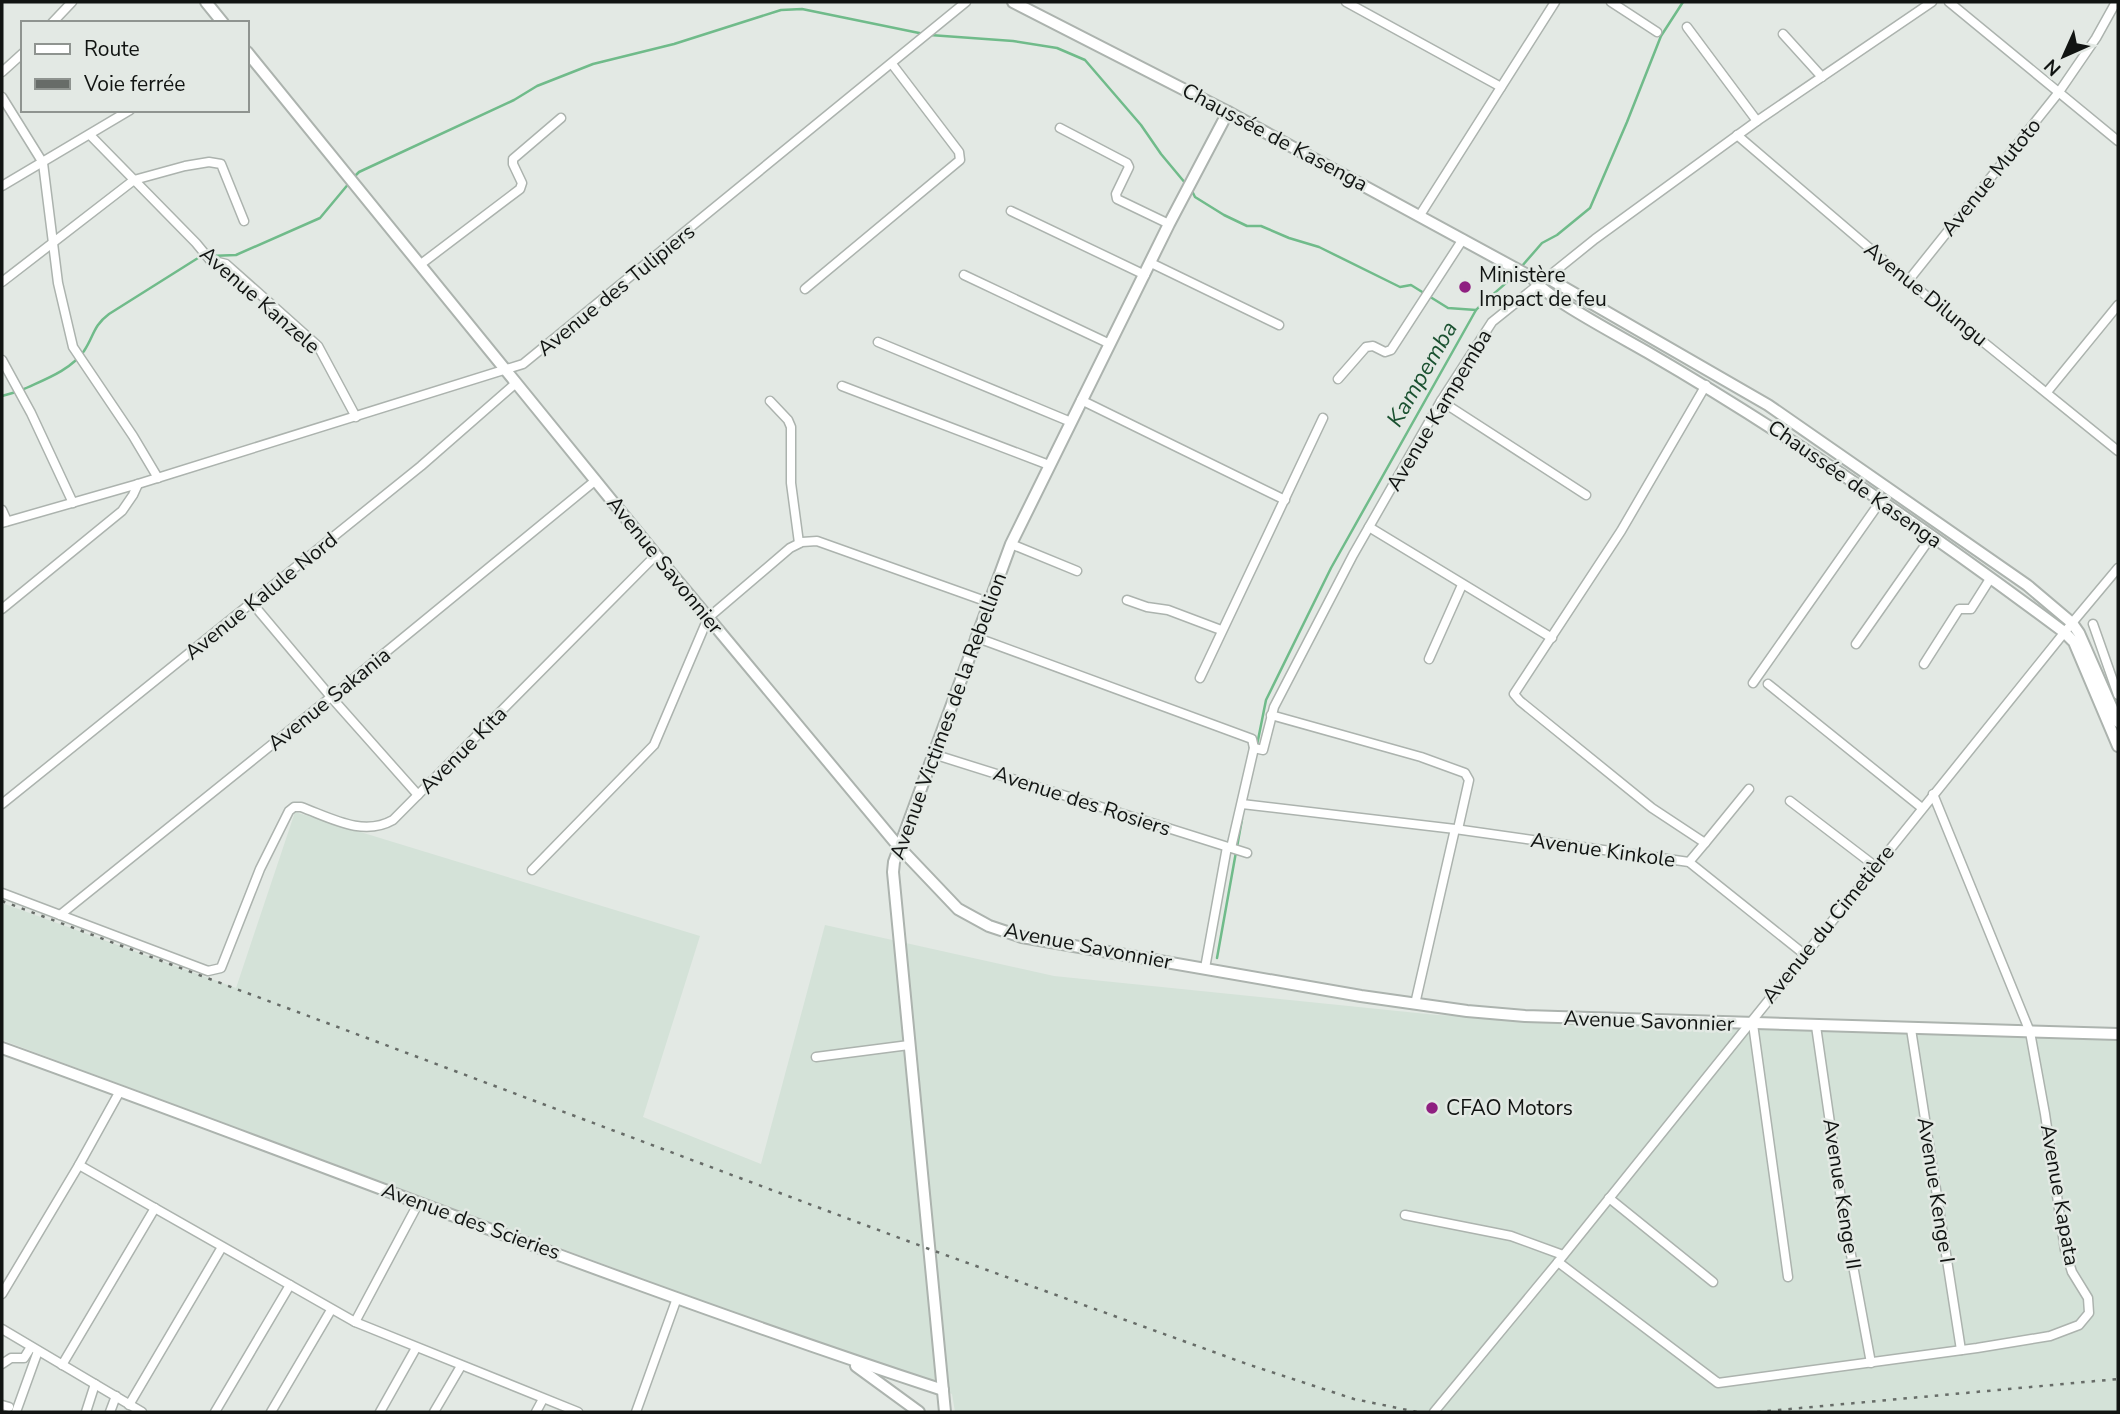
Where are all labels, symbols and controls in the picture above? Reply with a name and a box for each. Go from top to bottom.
legend [21,21,248,112]
north arrow [2029,21,2099,91]
text: Route [84,35,140,63]
text: N [2038,53,2067,82]
text: Voie ferrée [83,70,185,98]
street label: Chaussée de Kasenga [1177,76,1373,198]
street label: Avenue Mutoto [1935,112,2047,242]
street label: Avenue des Tulipiers [531,218,701,362]
street label: Avenue Dilungu [1858,235,1994,353]
street label: Avenue Kanzele [194,240,326,360]
place label: Ministère Impact de feu [1479,261,1607,313]
marker: Ministère Impact de feu [1457,279,1473,295]
water label: Kampemba [1379,316,1465,432]
street label: Avenue Kampemba [1380,324,1498,496]
street label: Chaussée de Kasenga [1762,413,1948,555]
street label: Avenue Savonnier [600,490,730,640]
street label: Avenue Kalule Nord [179,526,343,666]
street label: Avenue Victimes de la Rebellion [883,569,1013,863]
street label: Avenue Sakania [262,641,396,757]
street label: Avenue Kita [413,700,513,800]
street label: Avenue des Rosiers [990,759,1174,843]
street label: Avenue Kinkole [1529,826,1677,874]
street label: Avenue du Cimetière [1755,839,1901,1009]
street label: Avenue Savonnier [1002,916,1175,976]
street label: Avenue Savonnier [1563,1004,1735,1038]
place label: CFAO Motors [1446,1094,1573,1122]
marker: CFAO Motors [1424,1100,1440,1116]
street label: Avenue Kenge I [1911,1115,1961,1265]
street label: Avenue Kenge II [1816,1117,1868,1271]
street label: Avenue Kapata [2034,1122,2086,1268]
street label: Avenue des Scieries [378,1176,564,1266]

